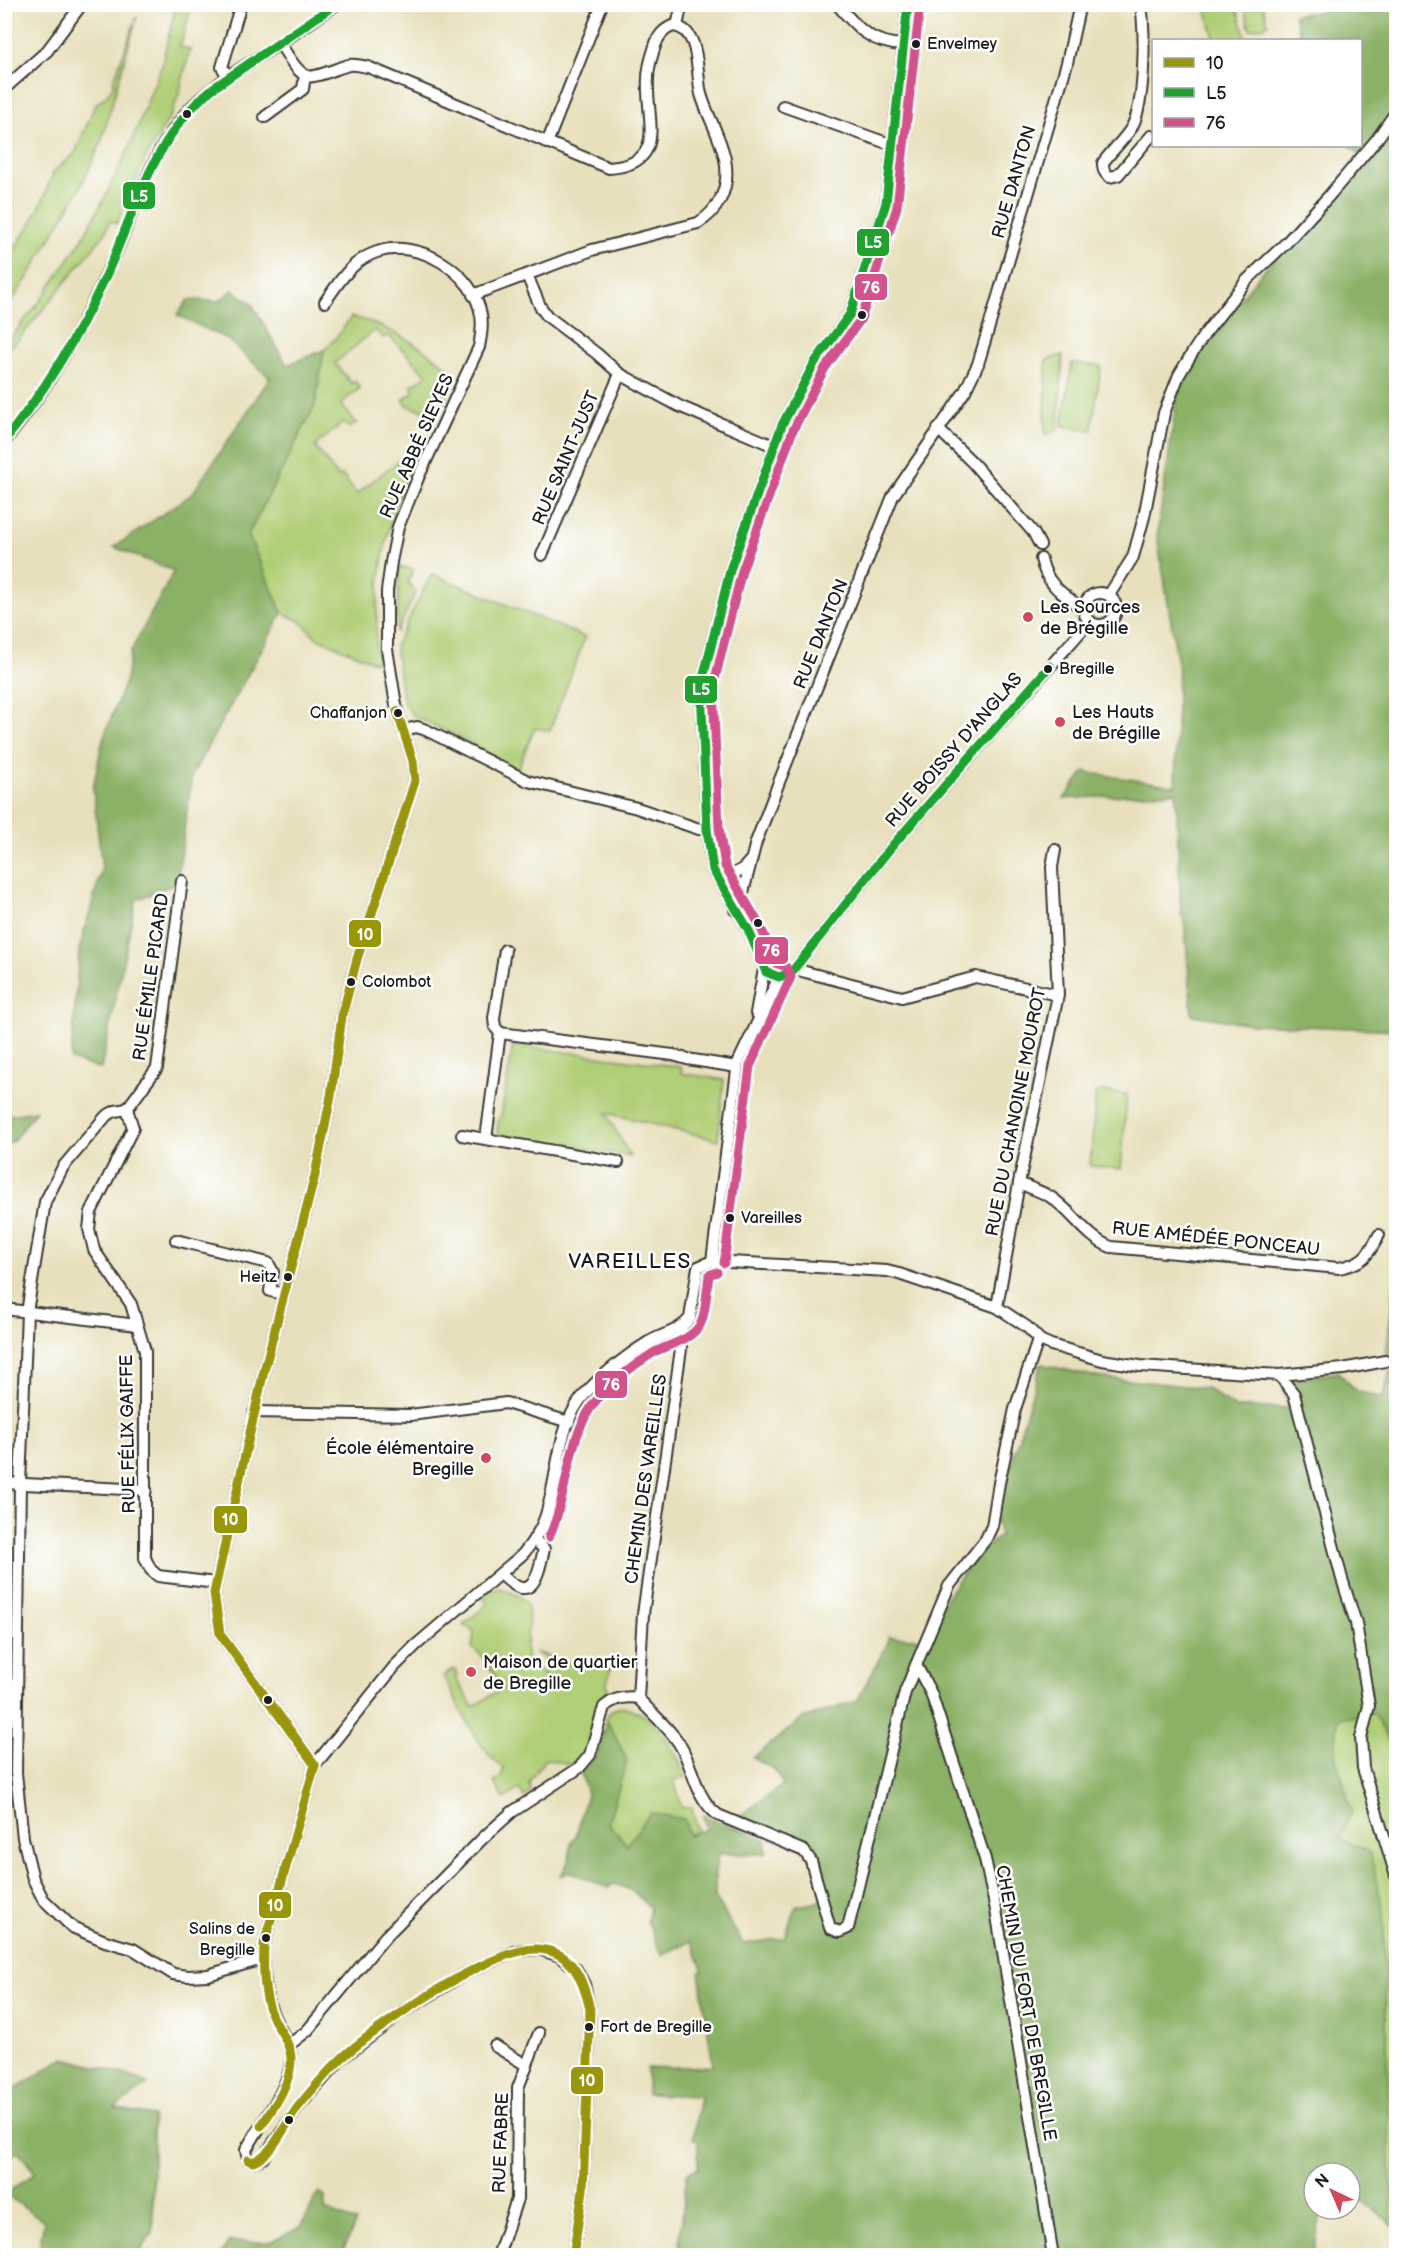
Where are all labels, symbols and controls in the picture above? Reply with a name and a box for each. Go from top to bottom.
place label: Envelmey [927,35,998,54]
marker: Envelmey [910,38,922,50]
legend [1152,39,1362,147]
text: 10 [1206,53,1224,74]
text: L5 [1206,83,1227,104]
unlabelled marker [181,108,193,120]
text: 76 [1206,113,1226,134]
street label: RUE DANTON [988,123,1040,241]
line badge: L5 [122,181,156,210]
text: L5 [130,188,148,207]
line badge: L5 [856,228,890,257]
text: L5 [864,234,882,253]
line badge: 76 [854,273,888,301]
text: 76 [862,279,881,298]
unlabelled marker [856,309,868,321]
street label: RUE ABBÉ SIEYES [374,370,458,521]
street label: RUE SAINT-JUST [528,388,604,528]
street label: RUE DANTON [789,576,853,692]
place label: Les Sources de Brégille [1040,597,1140,639]
marker: Les Sources de Brégille [1021,610,1035,624]
place label: Bregille [1059,660,1115,679]
marker: Bregille [1042,663,1054,675]
street label: RUE BOISSY D'ANGLAS [881,668,1027,831]
line badge: L5 [684,675,718,704]
text: L5 [692,681,710,700]
place label: Les Hauts de Brégille [1072,702,1161,744]
place label: Chaffanjon [310,704,387,723]
marker: Chaffanjon [392,707,404,719]
marker: Les Hauts de Brégille [1053,715,1067,729]
street label: RUE ÉMILE PICARD [127,892,173,1062]
unlabelled marker [752,917,764,929]
line badge: 10 [348,919,382,948]
text: 10 [357,926,373,945]
line badge: 76 [754,936,789,965]
text: 76 [762,942,781,961]
place label: Colombot [362,973,431,992]
marker: Colombot [345,976,357,988]
street label: RUE DU CHANOINE MOUROT [982,986,1050,1238]
place label: Vareilles [741,1209,802,1228]
marker: Vareilles [724,1212,736,1224]
street label: RUE AMÉDÉE PONCEAU [1111,1216,1321,1260]
district label: VAREILLES [568,1249,692,1274]
place label: Heitz [240,1268,277,1287]
marker: Heitz [282,1271,294,1283]
street label: RUE FÉLIX GAIFFE [114,1354,140,1514]
line badge: 76 [594,1370,628,1399]
street label: CHEMIN DES VAREILLES [621,1373,671,1585]
text: 76 [602,1376,621,1395]
place label: École élémentaire Bregille [326,1436,474,1480]
marker: École élémentaire Bregille [479,1451,493,1465]
line badge: 10 [213,1505,248,1534]
text: 10 [222,1511,238,1530]
place label: Maison de quartier de Bregille [483,1652,638,1694]
marker: Maison de quartier de Bregille [464,1665,478,1679]
unlabelled marker [262,1694,274,1706]
street label: CHEMIN DU FORT DE BREGILLE [991,1863,1061,2143]
line badge: 10 [258,1891,292,1919]
text: 10 [267,1897,283,1916]
place label: Salins de Bregille [189,1920,256,1960]
marker: Salins de Bregille [260,1932,272,1944]
place label: Fort de Bregille [600,2018,712,2037]
marker: Fort de Bregille [583,2021,595,2033]
line badge: 10 [570,2066,604,2095]
text: 10 [579,2072,595,2091]
street label: RUE FABRE [489,2092,513,2194]
unlabelled marker [283,2114,295,2126]
north arrow [1302,2161,1362,2221]
text: N [1312,2170,1334,2192]

